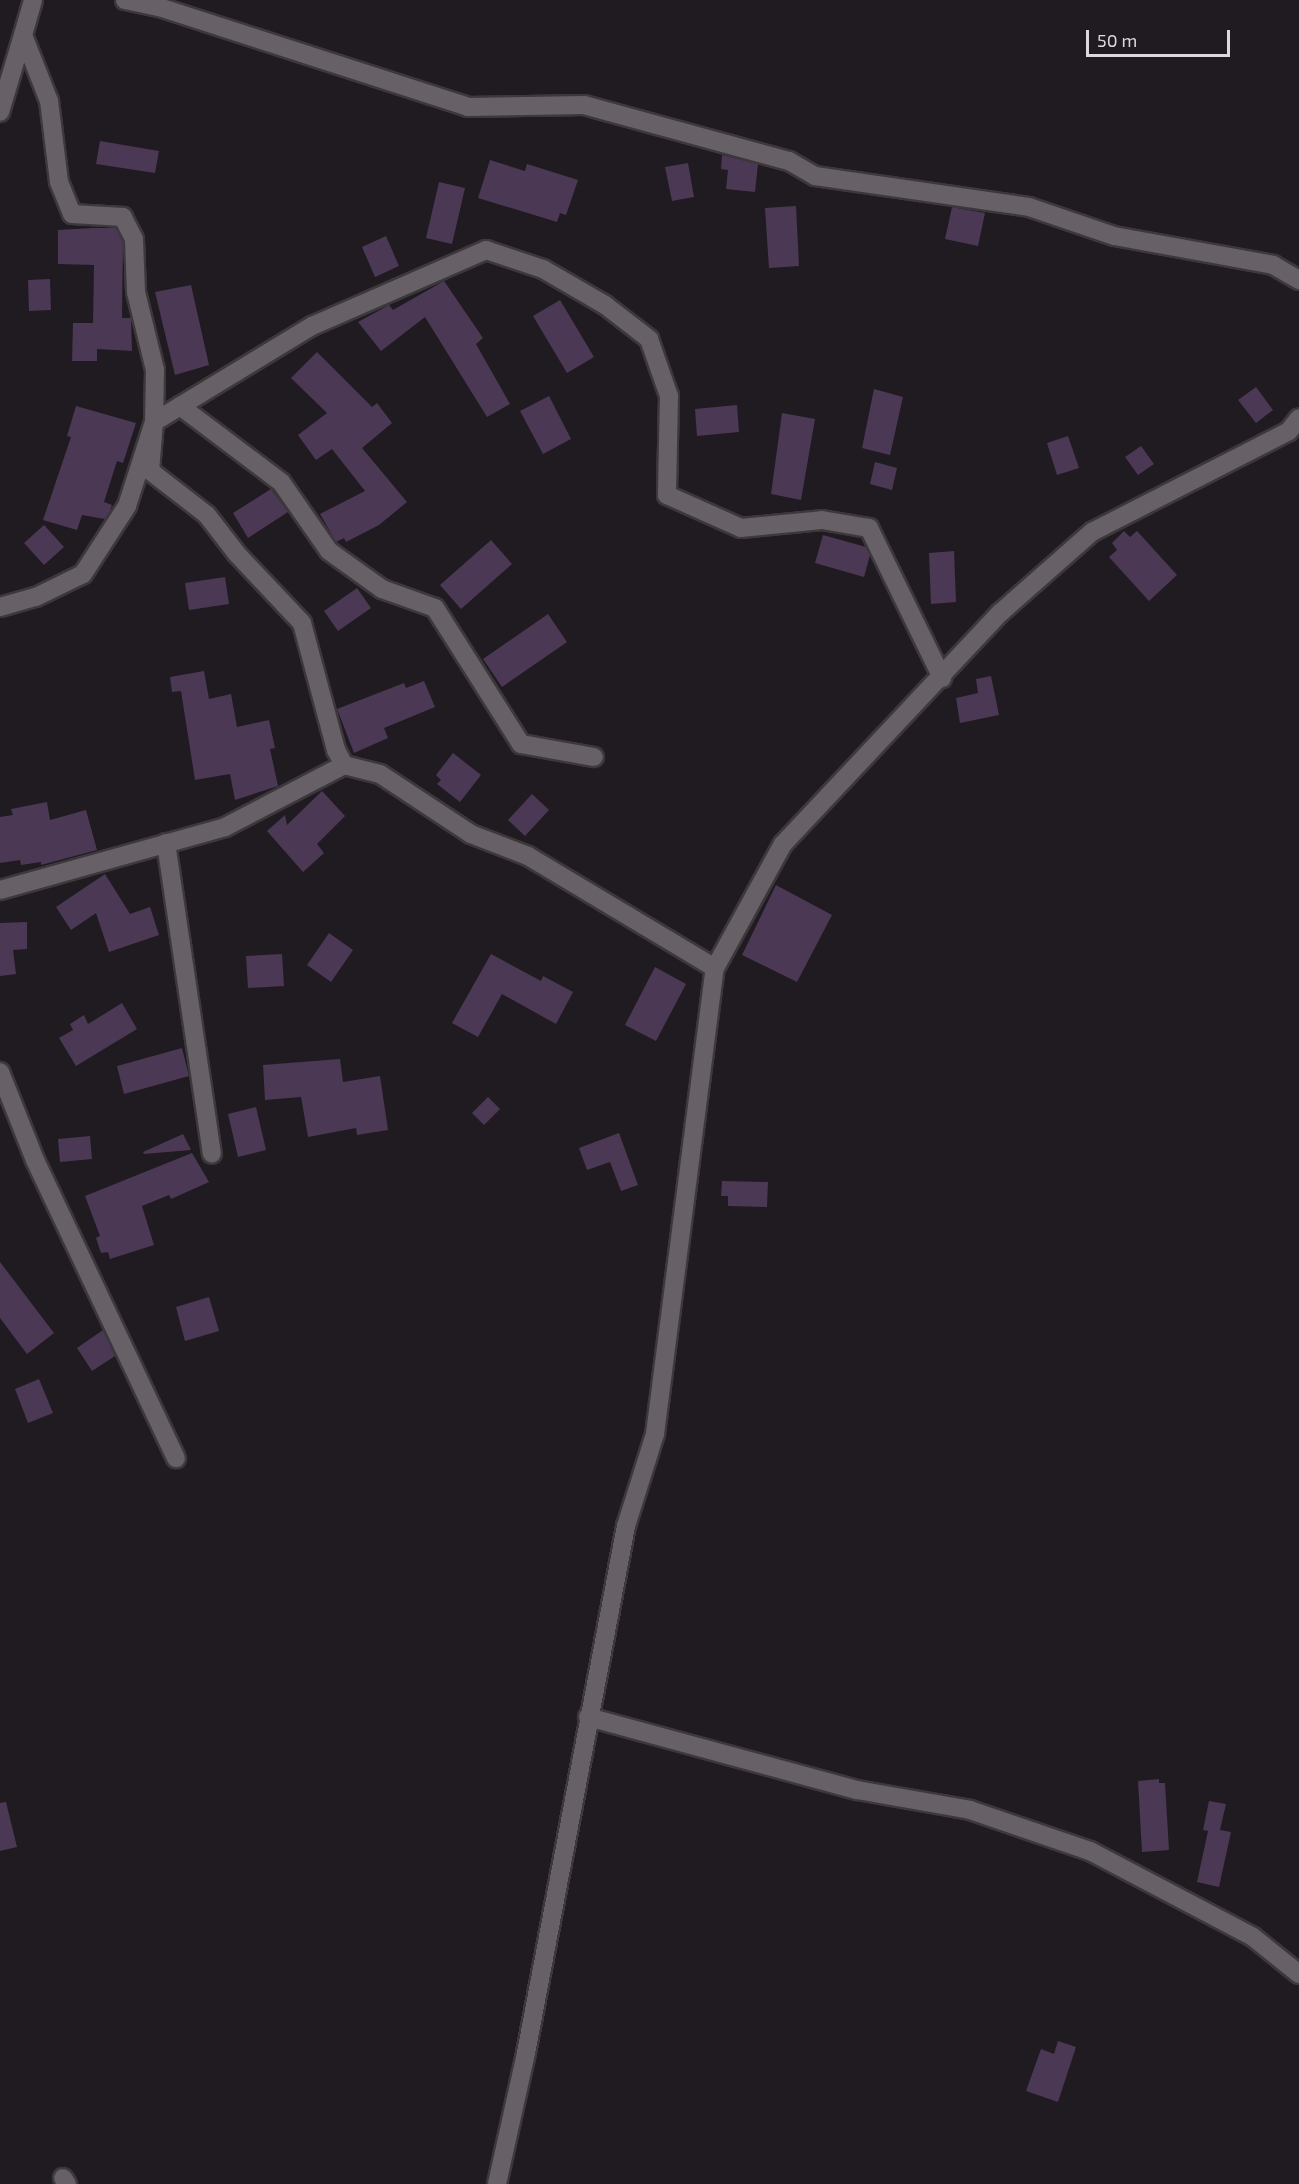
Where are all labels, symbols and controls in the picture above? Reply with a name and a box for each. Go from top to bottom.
scale bar [1089,18,1233,56]
text: 50 m [1097,29,1137,51]

